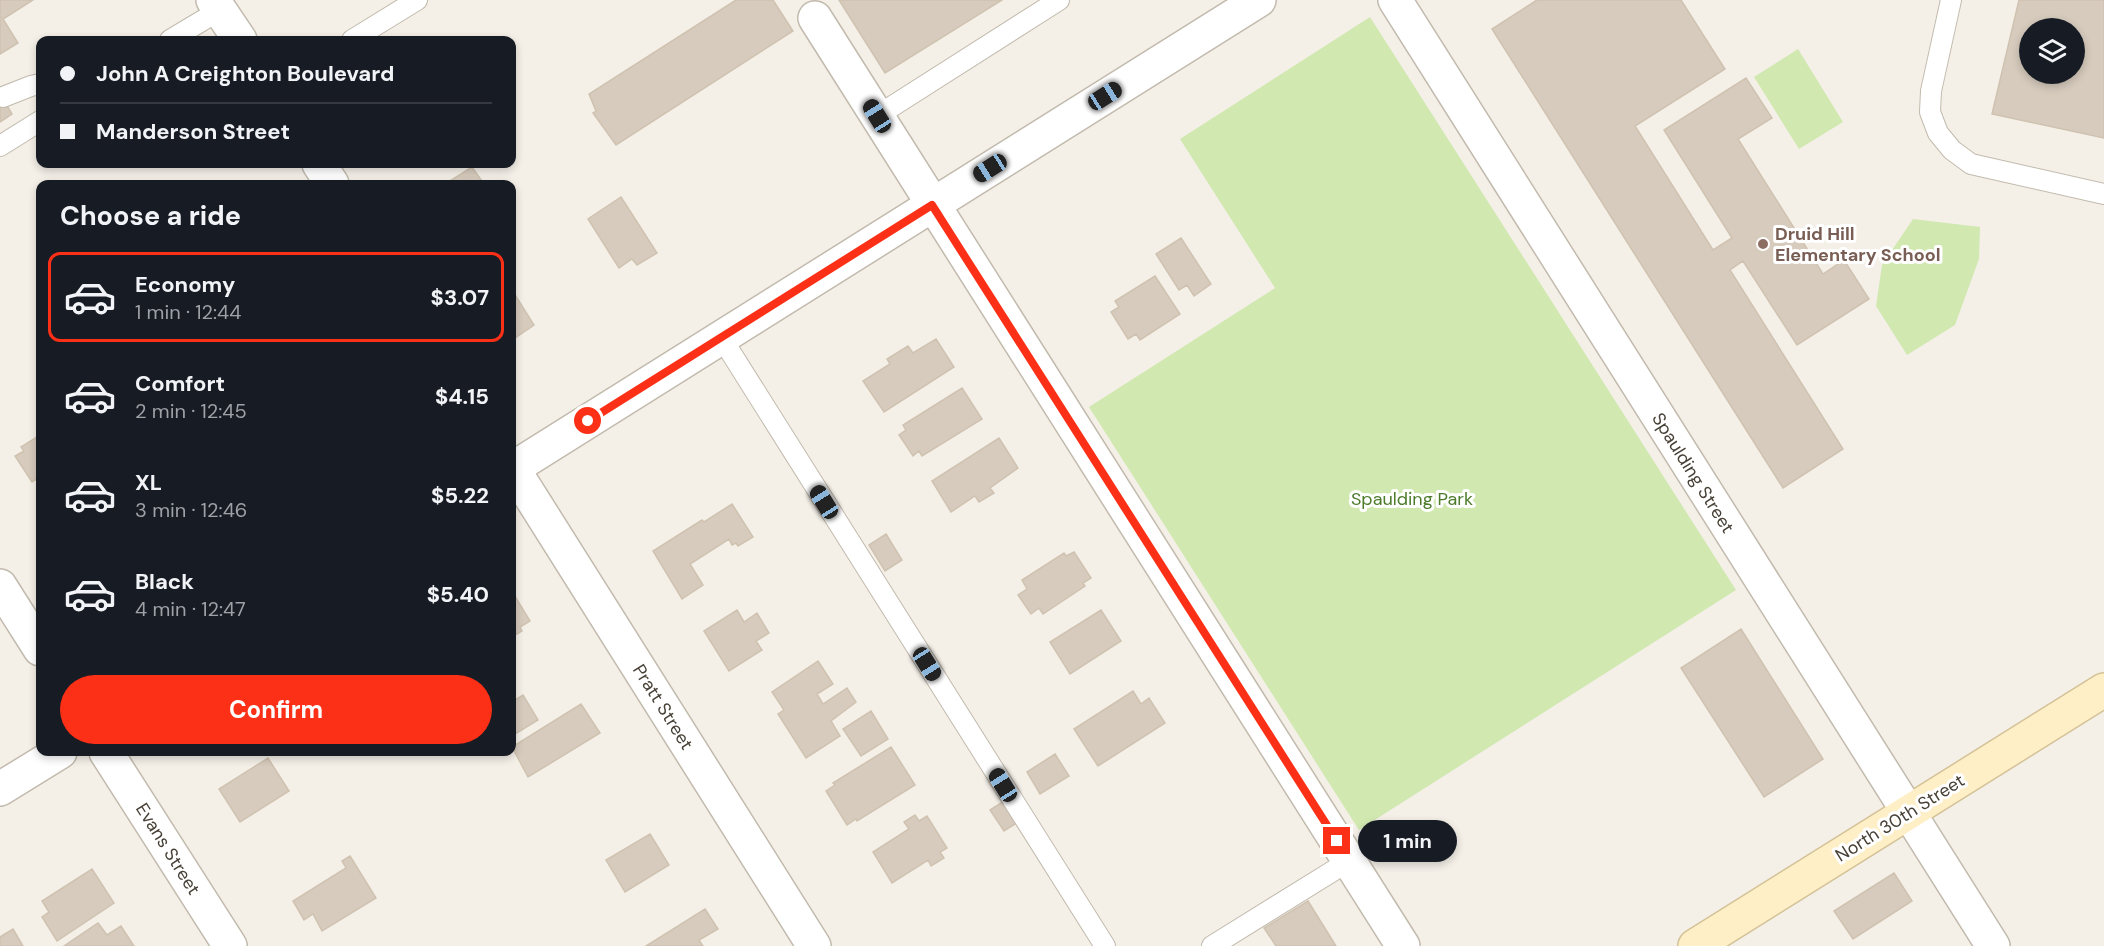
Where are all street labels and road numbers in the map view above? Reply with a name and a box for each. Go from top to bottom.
street label: Spaulding Street [1646,408,1740,538]
street label: Pratt Street [627,660,699,754]
street label: North 30th Street [1831,769,1969,867]
street label: Evans Street [130,798,206,900]

